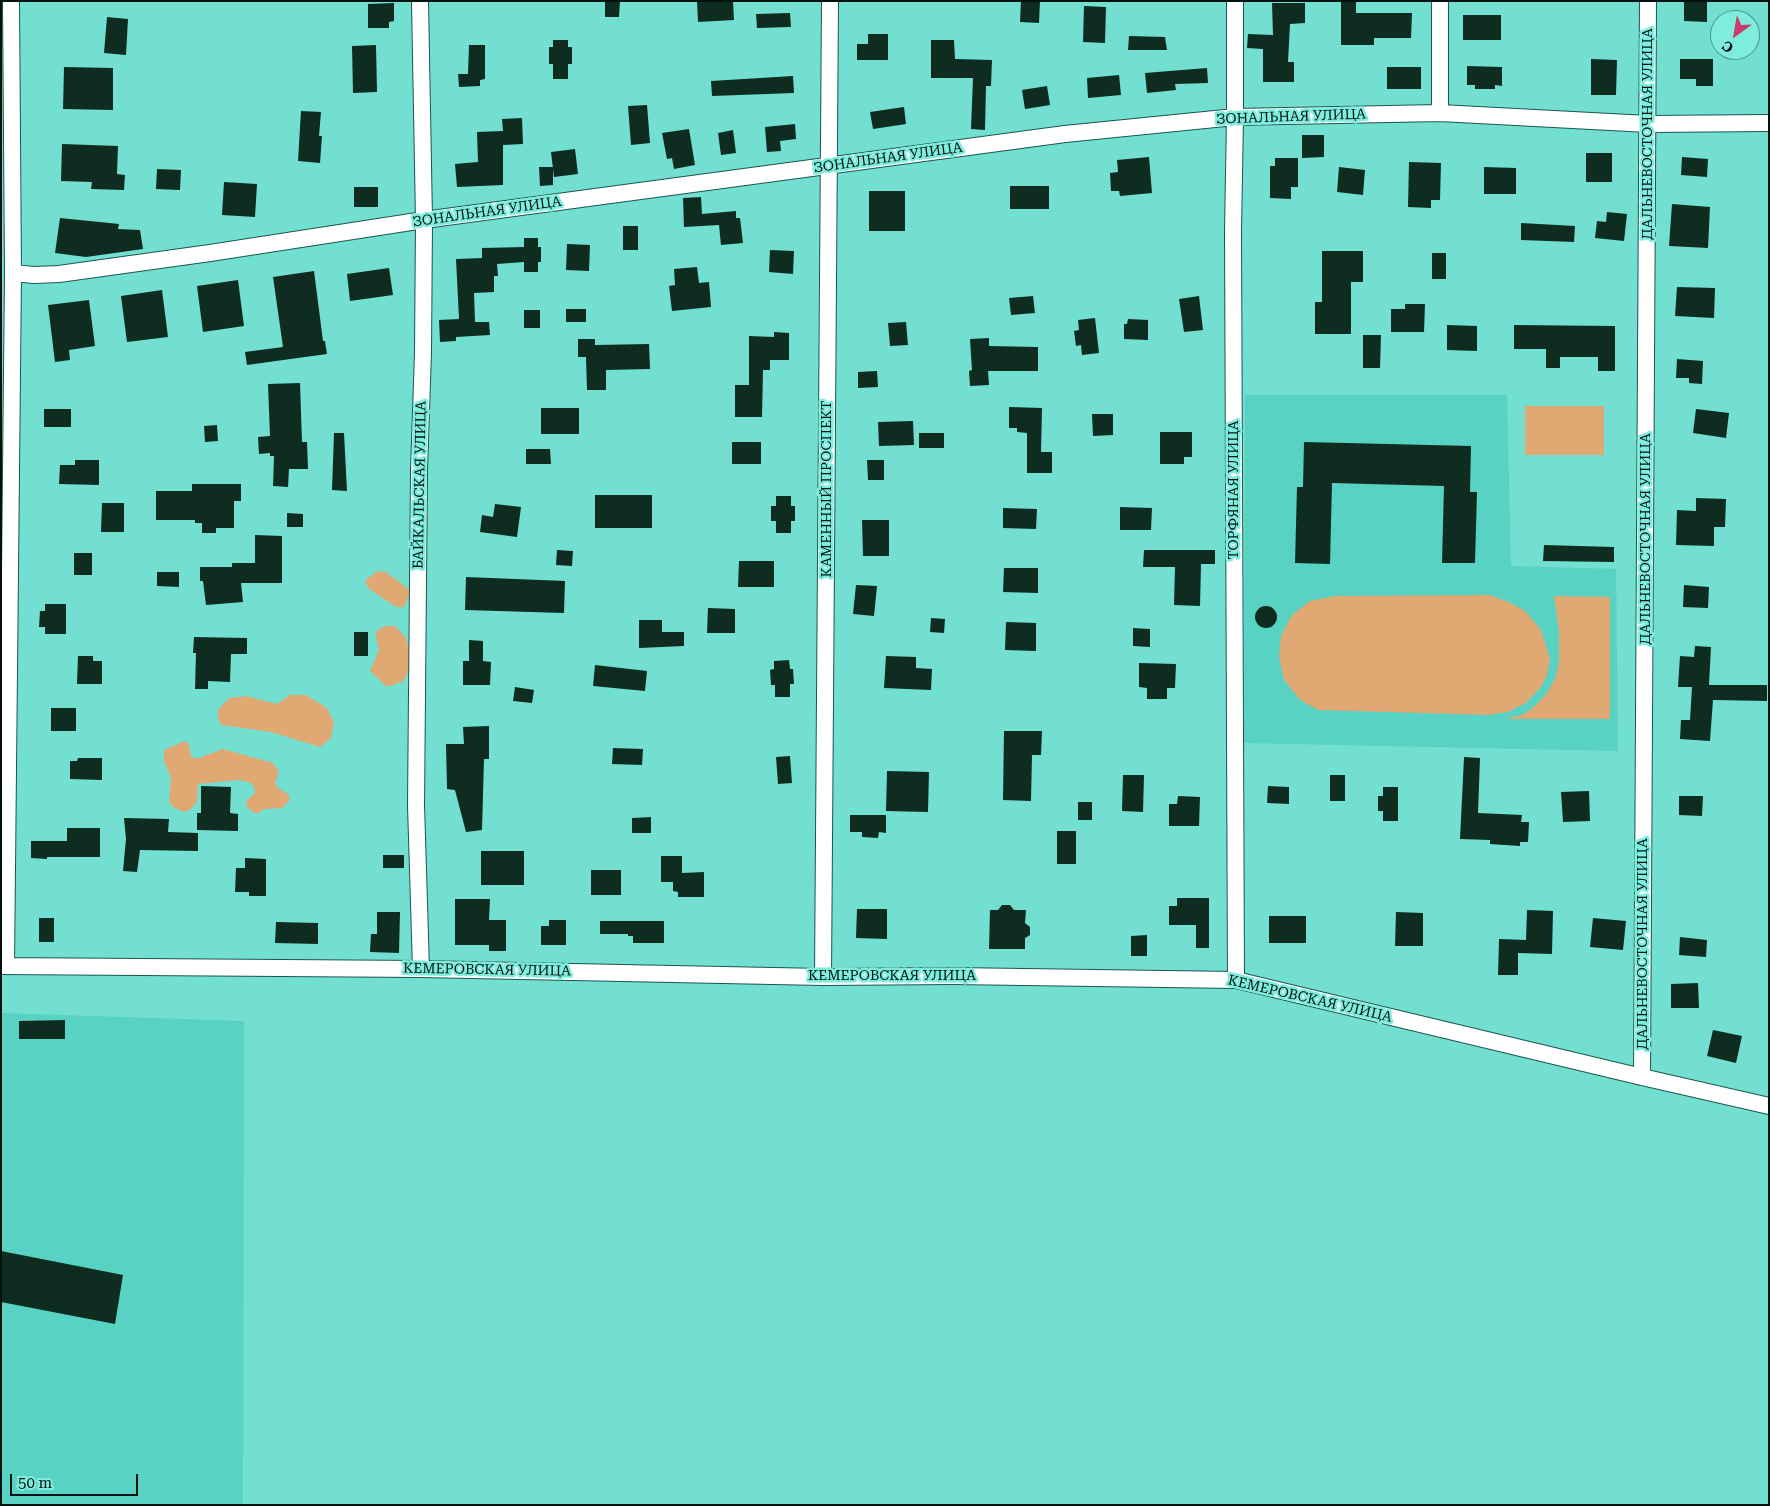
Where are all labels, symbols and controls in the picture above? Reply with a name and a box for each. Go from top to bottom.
north arrow [1710,10,1760,60]
street label: ДАЛЬНЕВОСТОЧНАЯ УЛИЦА [1640,28,1656,240]
text: С [1719,37,1736,56]
street label: ЗОНАЛЬНАЯ УЛИЦА [1216,106,1366,128]
street label: ЗОНАЛЬНАЯ УЛИЦА [813,139,963,177]
street label: ЗОНАЛЬНАЯ УЛИЦА [412,193,562,231]
street label: БАЙКАЛЬСКАЯ УЛИЦА [410,401,430,569]
street label: КАМЕННЫЙ ПРОСПЕКТ [819,401,835,577]
street label: ТОРФЯНАЯ УЛИЦА [1226,420,1242,560]
street label: ДАЛЬНЕВОСТОЧНАЯ УЛИЦА [1638,433,1654,645]
street label: ДАЛЬНЕВОСТОЧНАЯ УЛИЦА [1635,838,1651,1050]
street label: КЕМЕРОВСКАЯ УЛИЦА [403,960,571,980]
street label: КЕМЕРОВСКАЯ УЛИЦА [808,968,976,984]
street label: КЕМЕРОВСКАЯ УЛИЦА [1226,972,1394,1026]
scale bar [12,1464,140,1496]
text: 50 m [18,1474,52,1492]

